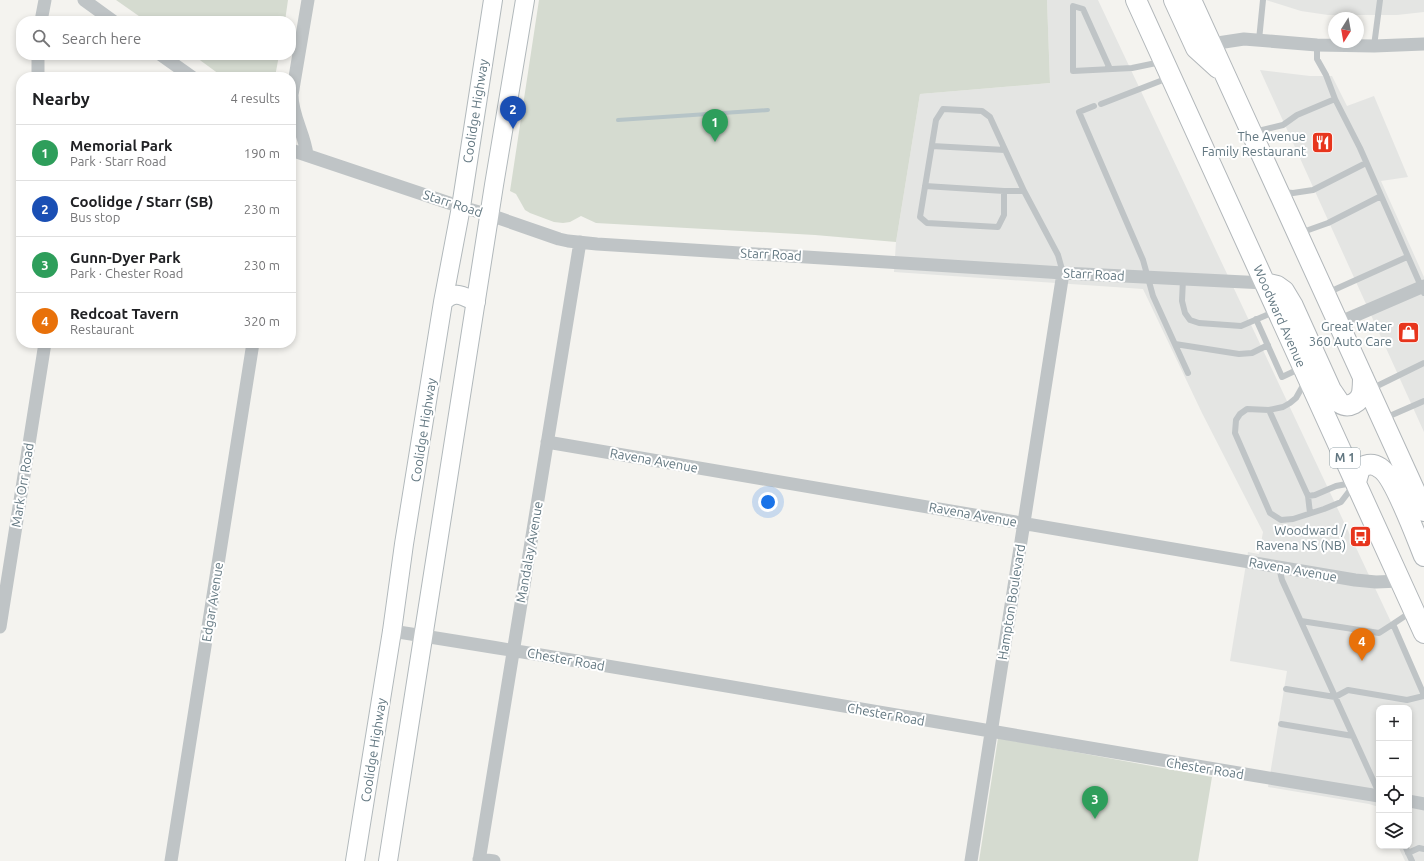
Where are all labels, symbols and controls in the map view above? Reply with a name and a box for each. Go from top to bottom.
north arrow [1328,12,1364,48]
search box [16,16,296,60]
icon: search [30,27,52,49]
text: Search here [62,30,141,47]
street label: Coolidge Highway [460,58,490,164]
text: Nearby [32,89,90,108]
text: 4 results [230,91,280,105]
pin: 2 [500,96,526,129]
pin: 1 [702,109,728,142]
place label: The Avenue Family Restaurant [1202,129,1306,158]
restaurant icon: The Avenue Family Restaurant [1309,130,1335,156]
text: Memorial Park [70,137,173,154]
text: 1 [41,146,49,160]
text: 190 m [244,146,280,160]
text: Park · Starr Road [70,154,166,168]
street label: Starr Road [422,187,484,219]
text: Coolidge / Starr (SB) [70,193,214,210]
text: 2 [41,202,49,216]
text: 230 m [244,202,280,216]
text: Bus stop [70,210,120,224]
street label: Starr Road [740,245,802,263]
text: Gunn-Dyer Park [70,249,181,266]
text: 3 [41,258,49,272]
text: 230 m [244,258,280,272]
street label: Woodward Avenue [1251,263,1309,369]
street label: Starr Road [1063,265,1125,283]
text: Park · Chester Road [70,266,183,280]
text: Redcoat Tavern [70,305,179,322]
text: 4 [41,314,49,328]
text: 320 m [244,314,280,328]
place label: Great Water 360 Auto Care [1309,319,1392,348]
shop icon: Great Water 360 Auto Care [1395,320,1421,346]
text: Restaurant [70,322,134,336]
street label: Coolidge Highway [408,377,438,483]
street label: Mark Orr Road [8,442,36,528]
street label: Ravena Avenue [609,445,699,475]
road number: M 1 [1330,448,1360,468]
your location [758,492,778,512]
street label: Ravena Avenue [928,499,1018,529]
street label: Mandalay Avenue [513,500,545,604]
place label: Woodward / Ravena NS (NB) [1256,523,1347,553]
bus stop icon: Woodward / Ravena NS (NB) [1348,524,1374,550]
street label: Hampton Boulevard [995,543,1027,661]
street label: Ravena Avenue [1248,554,1338,584]
street label: Edgar Avenue [199,561,225,643]
pin: 4 [1349,628,1375,661]
street label: Chester Road [526,645,606,673]
street label: Coolidge Highway [358,697,388,803]
street label: Chester Road [846,700,926,728]
map controls [1376,705,1412,849]
button: + [1376,705,1412,741]
button: − [1376,741,1412,777]
street label: Chester Road [1165,755,1245,781]
button: locate [1376,777,1412,813]
pin: 3 [1082,786,1108,819]
button: layers [1376,813,1412,849]

